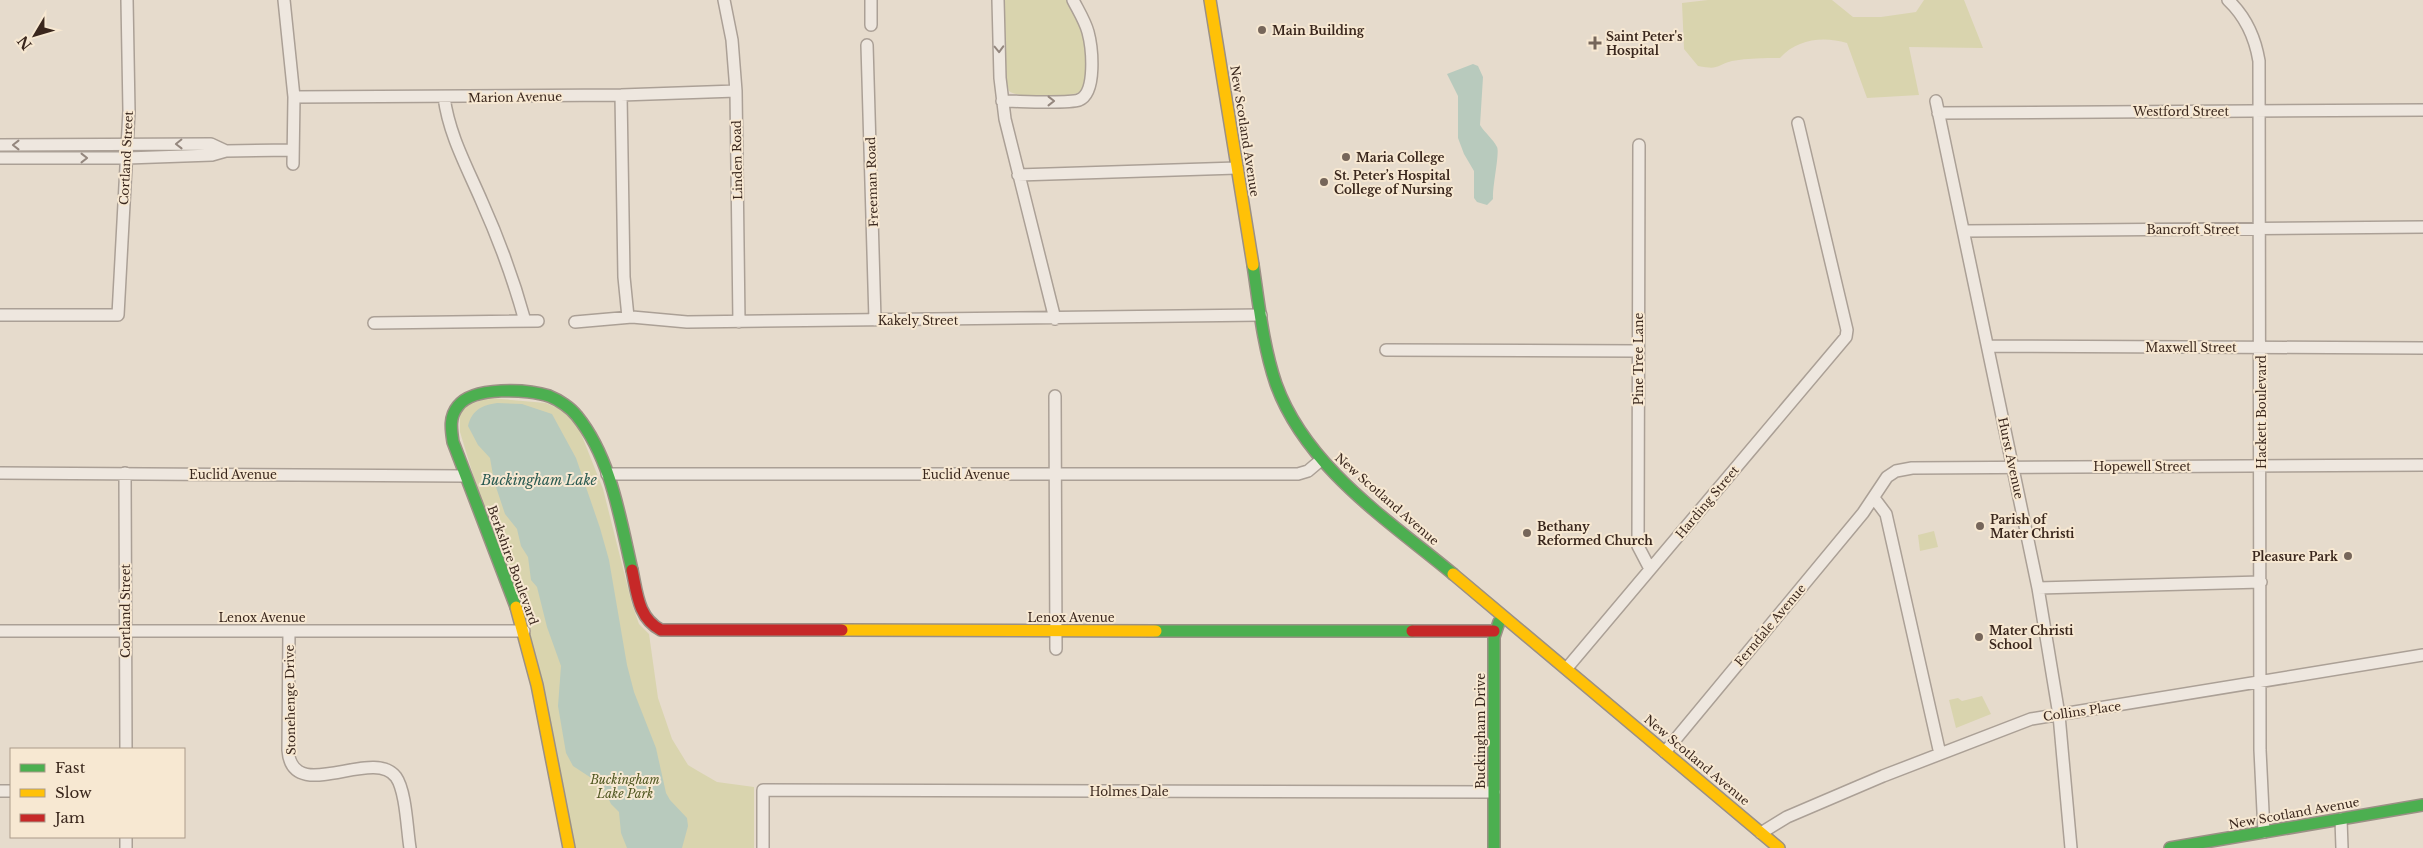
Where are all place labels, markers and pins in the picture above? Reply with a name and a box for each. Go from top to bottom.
place label: Main Building [1272,23,1365,38]
marker: Main Building [1256,24,1268,36]
place label: Saint Peter's Hospital [1606,29,1683,58]
marker: Saint Peter's Hospital [1588,36,1602,50]
place label: Maria College [1356,150,1445,165]
marker: Maria College [1340,151,1352,163]
place label: St. Peter’s Hospital College of Nursing [1334,168,1453,197]
marker: St. Peter’s Hospital College of Nursing [1318,176,1330,188]
place label: Parish of Mater Christi [1990,512,2075,541]
place label: Bethany Reformed Church [1537,519,1653,548]
marker: Parish of Mater Christi [1974,520,1986,532]
marker: Bethany Reformed Church [1521,527,1533,539]
place label: Pleasure Park [2252,549,2339,564]
marker: Pleasure Park [2342,550,2354,562]
place label: Mater Christi School [1989,623,2074,652]
marker: Mater Christi School [1973,631,1985,643]

